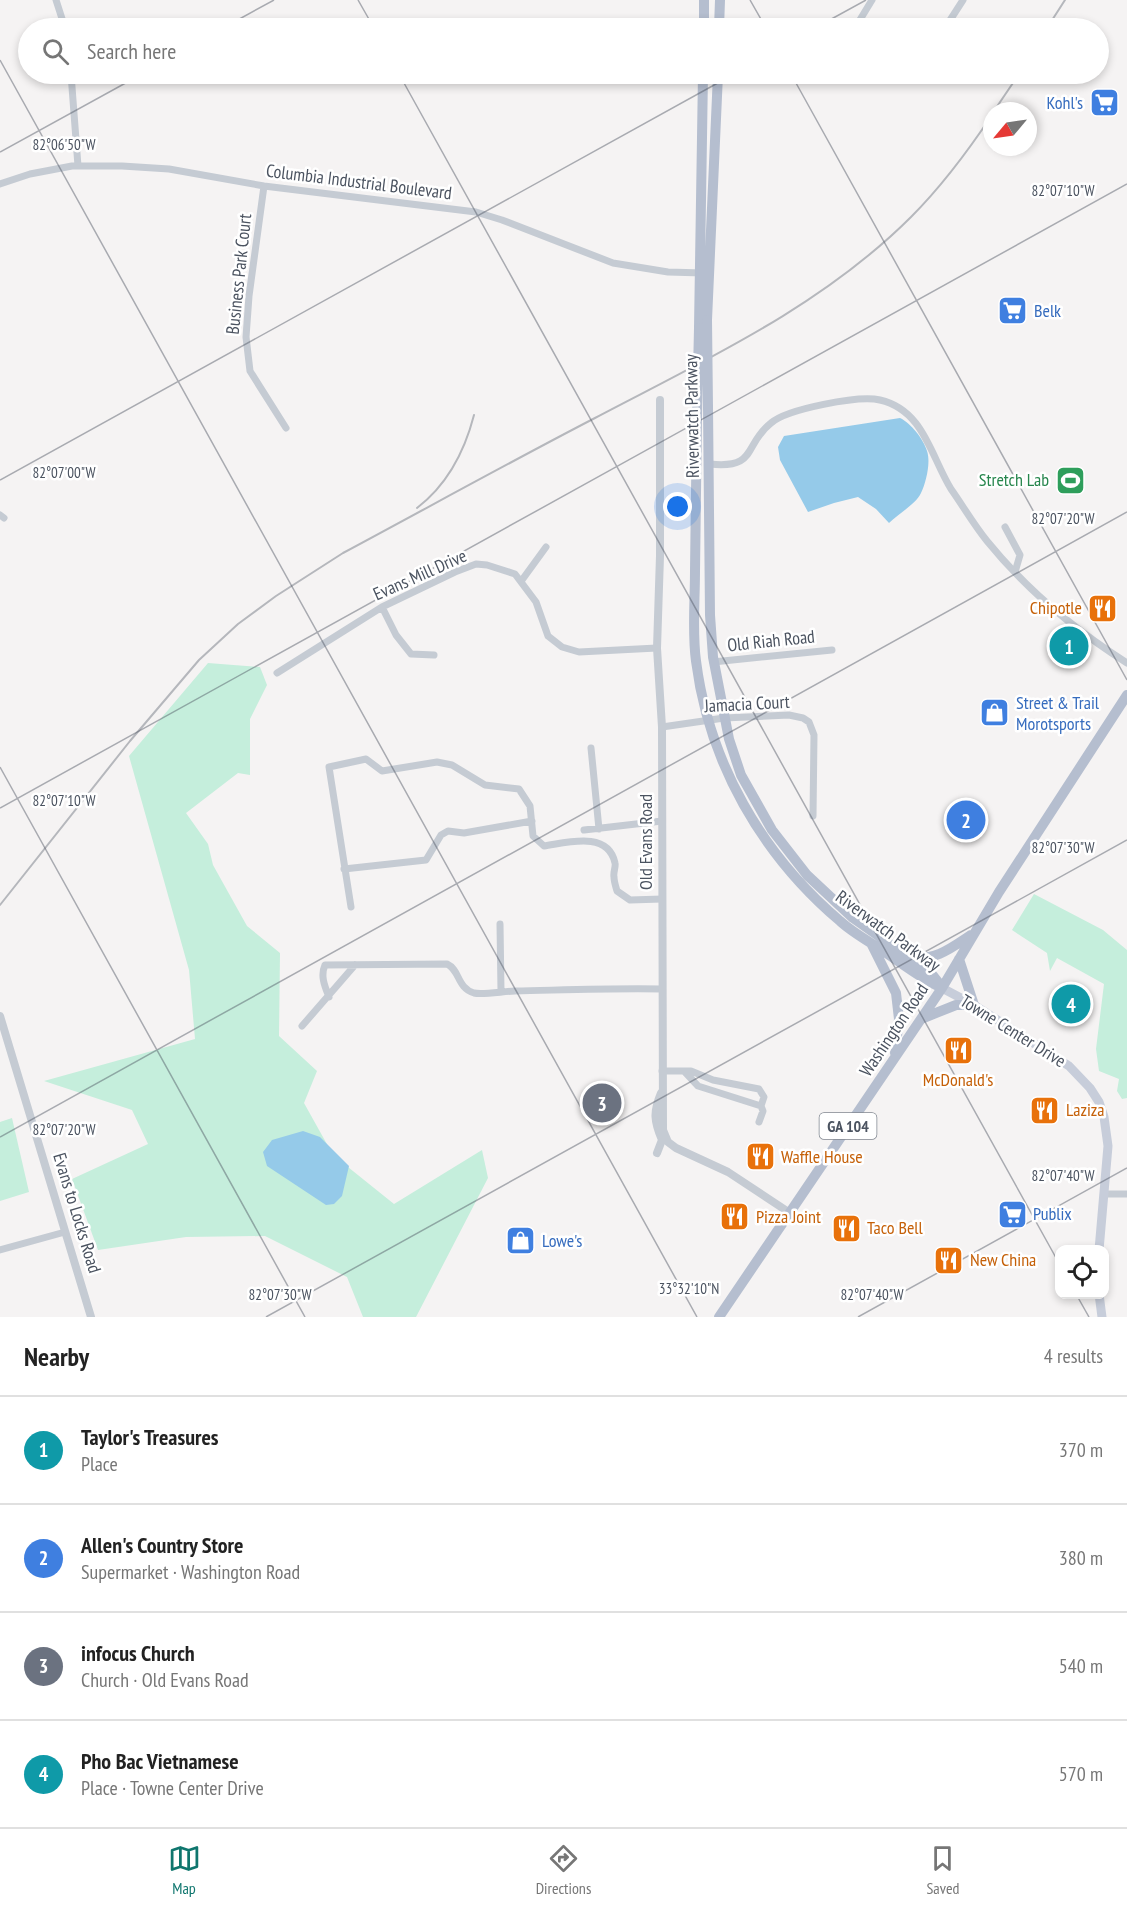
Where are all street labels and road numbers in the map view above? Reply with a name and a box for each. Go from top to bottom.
street label: Columbia Industrial Boulevard [265,159,453,204]
street label: Business Park Court [221,212,256,336]
street label: Riverwatch Parkway [679,354,704,478]
street label: Evans Mill Drive [369,544,470,605]
street label: Old Riah Road [726,624,816,657]
street label: Jamacia Court [703,690,790,717]
street label: Old Evans Road [634,794,657,890]
street label: Riverwatch Parkway [831,885,945,976]
street label: Washington Road [854,979,933,1081]
street label: Towne Center Drive [956,989,1070,1072]
road number: GA 104 [820,1113,876,1139]
street label: Evans to Locks Road [48,1150,107,1276]

